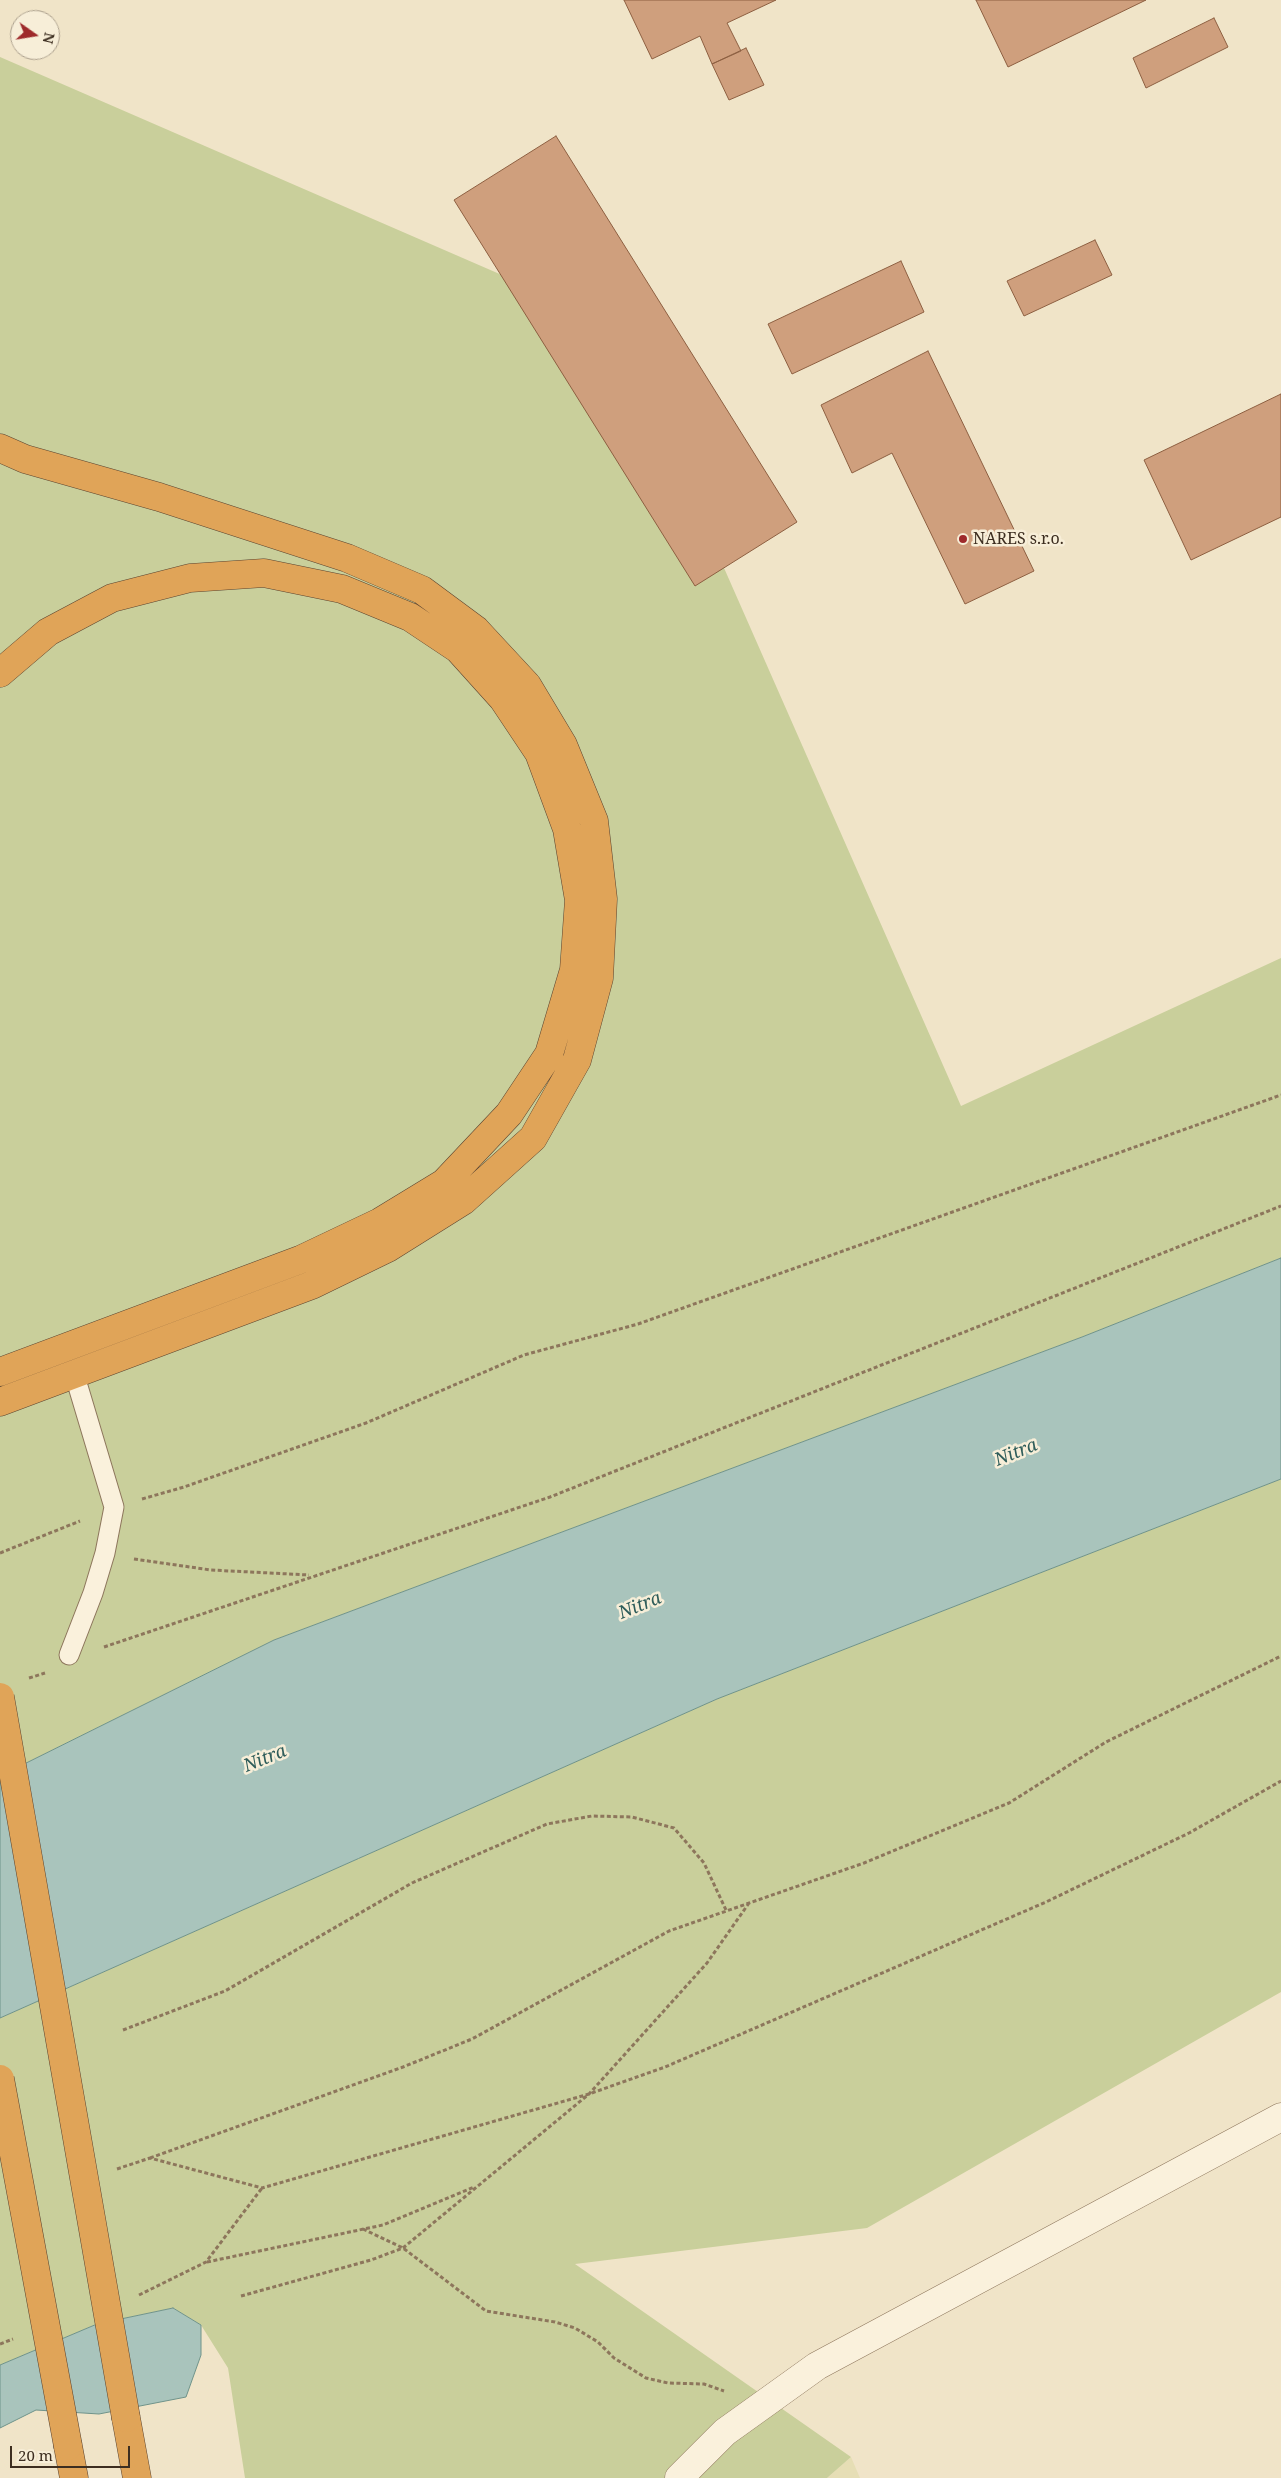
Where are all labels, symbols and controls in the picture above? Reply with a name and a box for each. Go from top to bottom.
north arrow [10,10,60,60]
text: N [39,31,60,46]
place label: NARES s.r.o. [973,529,1064,549]
marker: NARES s.r.o. [957,533,969,545]
water label: Nitra [991,1435,1041,1471]
water label: Nitra [615,1588,665,1624]
water label: Nitra [240,1741,290,1777]
scale bar [12,2436,132,2468]
text: 20 m [18,2445,53,2465]

